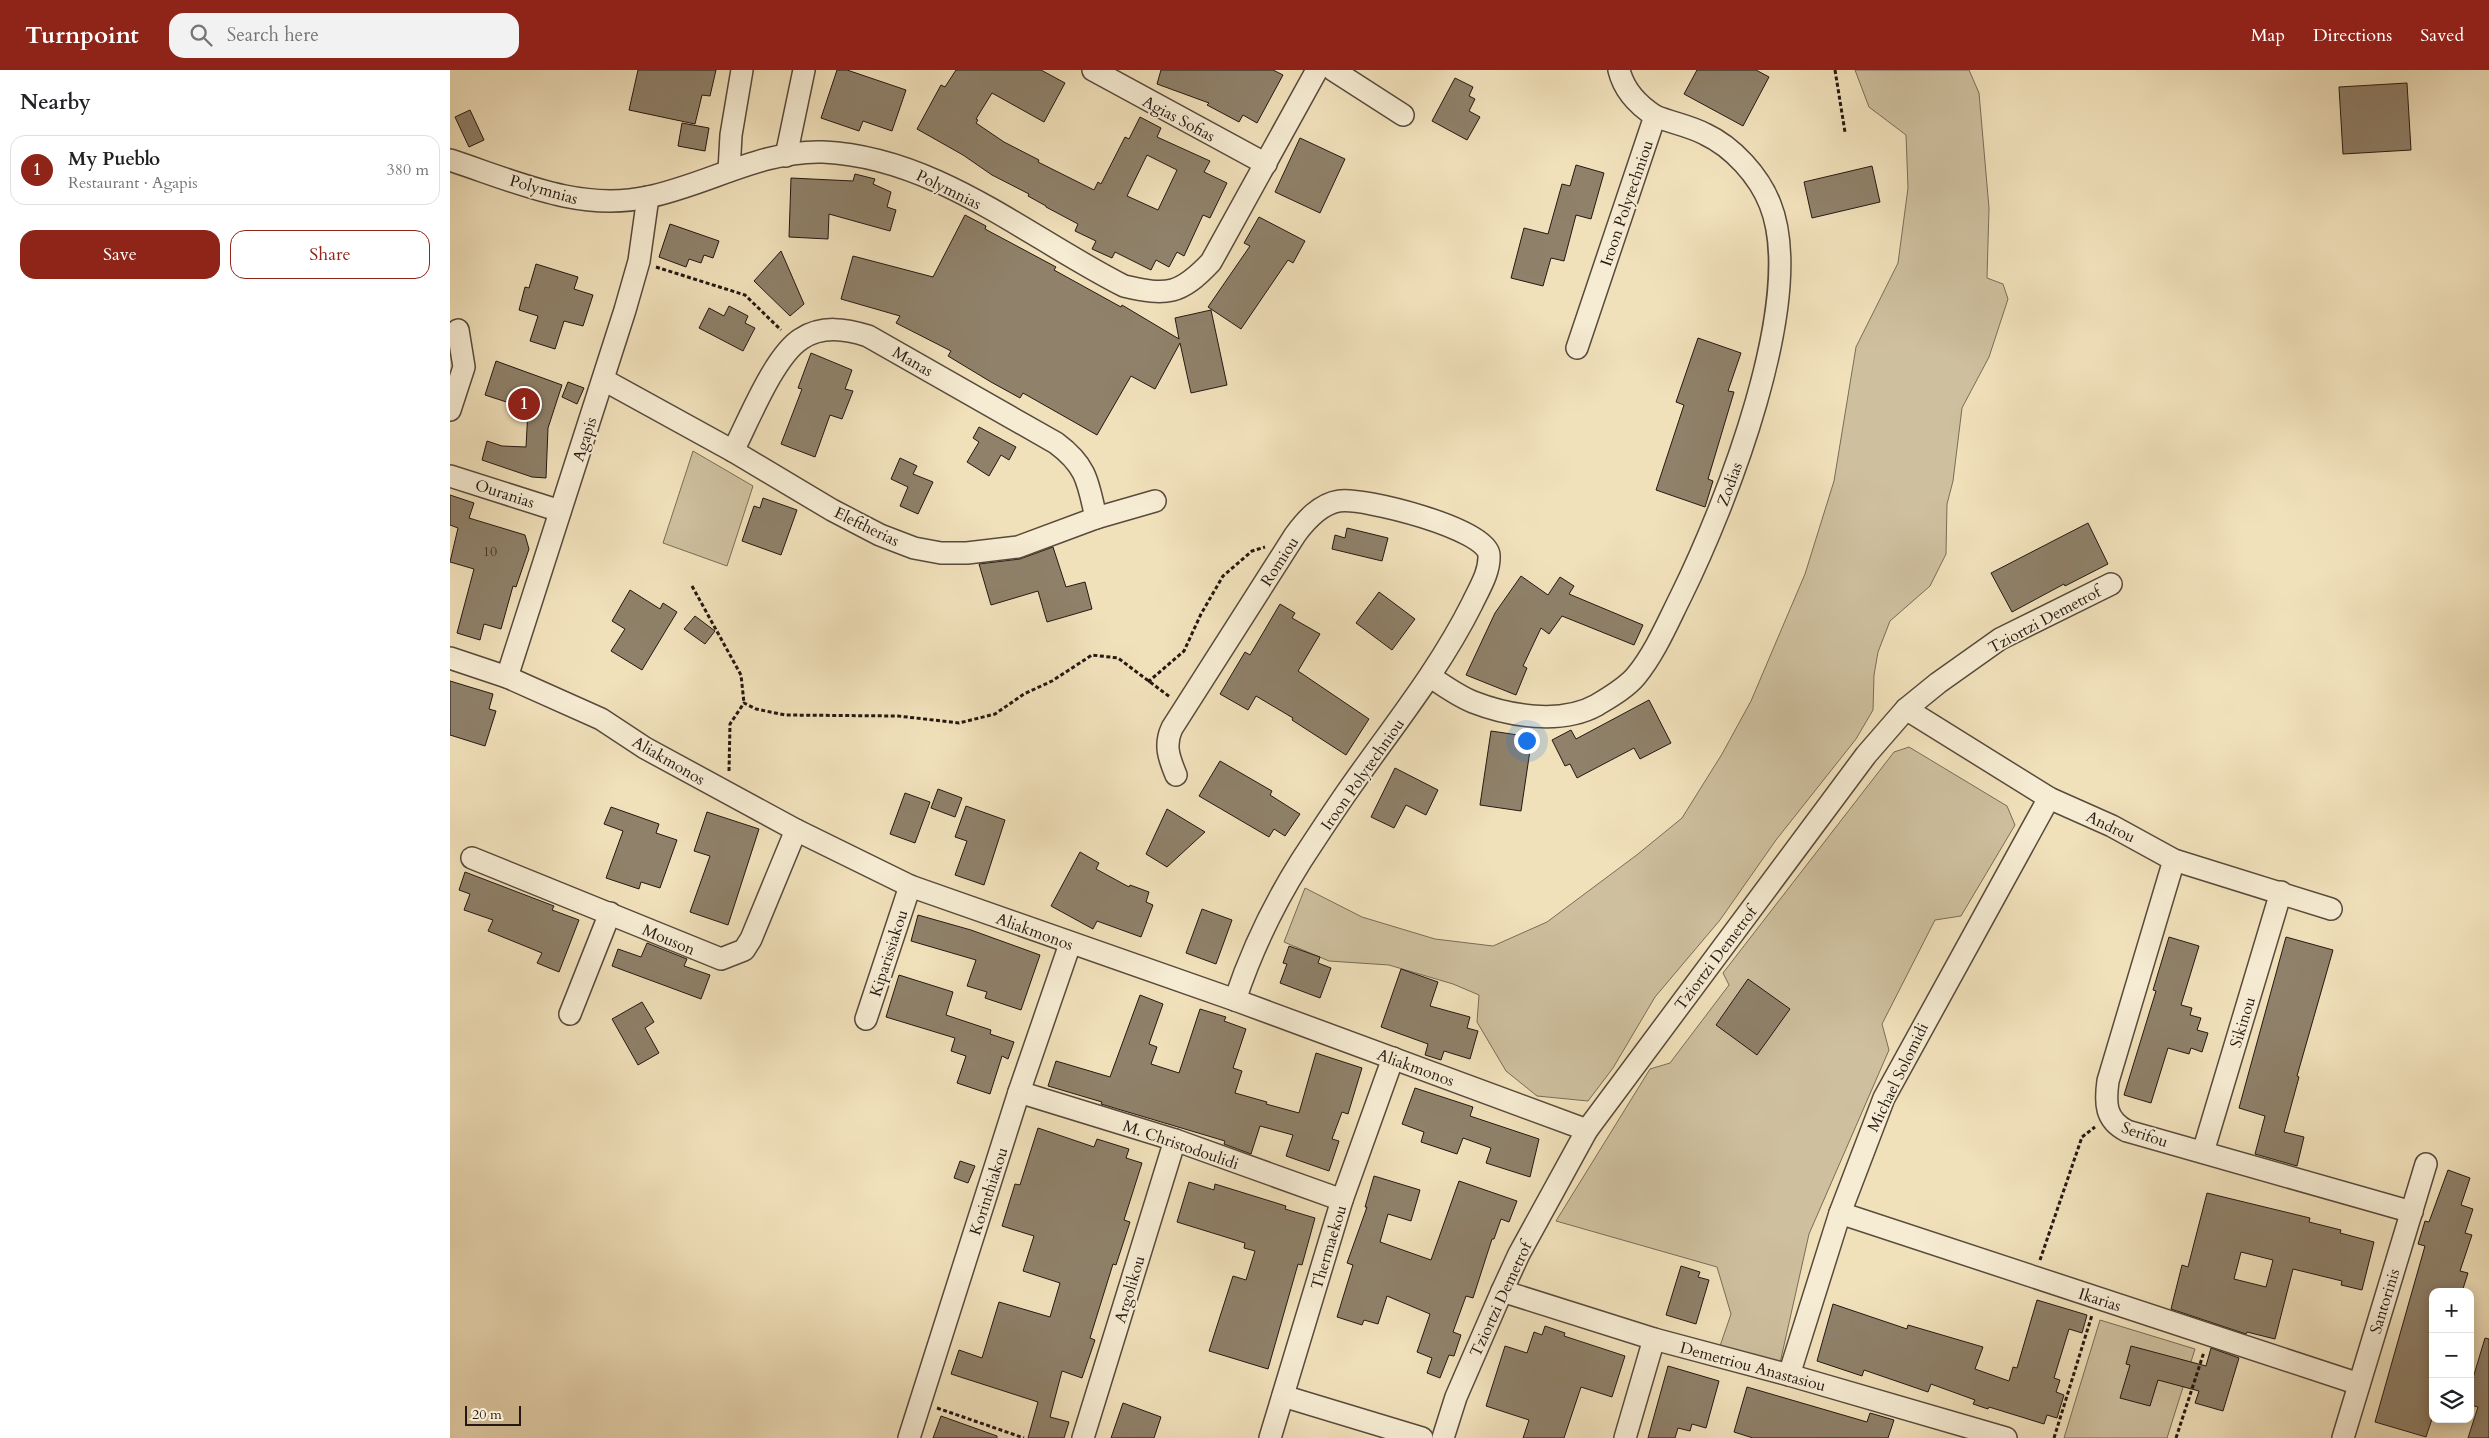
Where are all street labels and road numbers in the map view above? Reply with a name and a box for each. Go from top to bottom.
street label: Agias Sofias [1138,91,1219,147]
street label: Iroon Polytechniou [1595,137,1659,269]
street label: Polymnias [912,165,985,215]
street label: Polymnias [507,170,580,210]
street label: Manas [888,342,937,382]
street label: Agapis [567,414,602,464]
street label: Zodias [1712,459,1748,509]
street label: Ouranias [472,474,537,514]
street label: Eleftherias [830,502,903,552]
street label: Romiou [1256,532,1304,591]
street label: Tziortzi Demetrof [1984,580,2107,659]
street label: Iroon Polytechniou [1316,714,1410,835]
street label: Aliakmonos [628,731,709,791]
street label: Androu [2082,806,2139,848]
street label: Tziortzi Demetrof [1670,900,1764,1015]
street label: Kiparissiakou [865,907,913,1000]
street label: Aliakmonos [993,908,1076,956]
street label: Mouson [639,919,698,961]
street label: Sikinou [2225,994,2261,1050]
street label: Michael Solomidi [1862,1019,1934,1136]
street label: Aliakmonos [1374,1044,1457,1092]
street label: M. Christodoulidi [1120,1115,1242,1175]
street label: Serifou [2118,1117,2171,1153]
street label: Korinthiakou [964,1144,1014,1238]
street label: Thermaekou [1306,1202,1352,1292]
street label: Tziortzi Demetrof [1465,1236,1538,1360]
street label: Argolikou [1109,1253,1151,1326]
street label: Santorinis [2365,1266,2405,1337]
street label: Ikarias [2076,1283,2124,1317]
street label: Demetriou Anastasiou [1677,1337,1828,1397]

